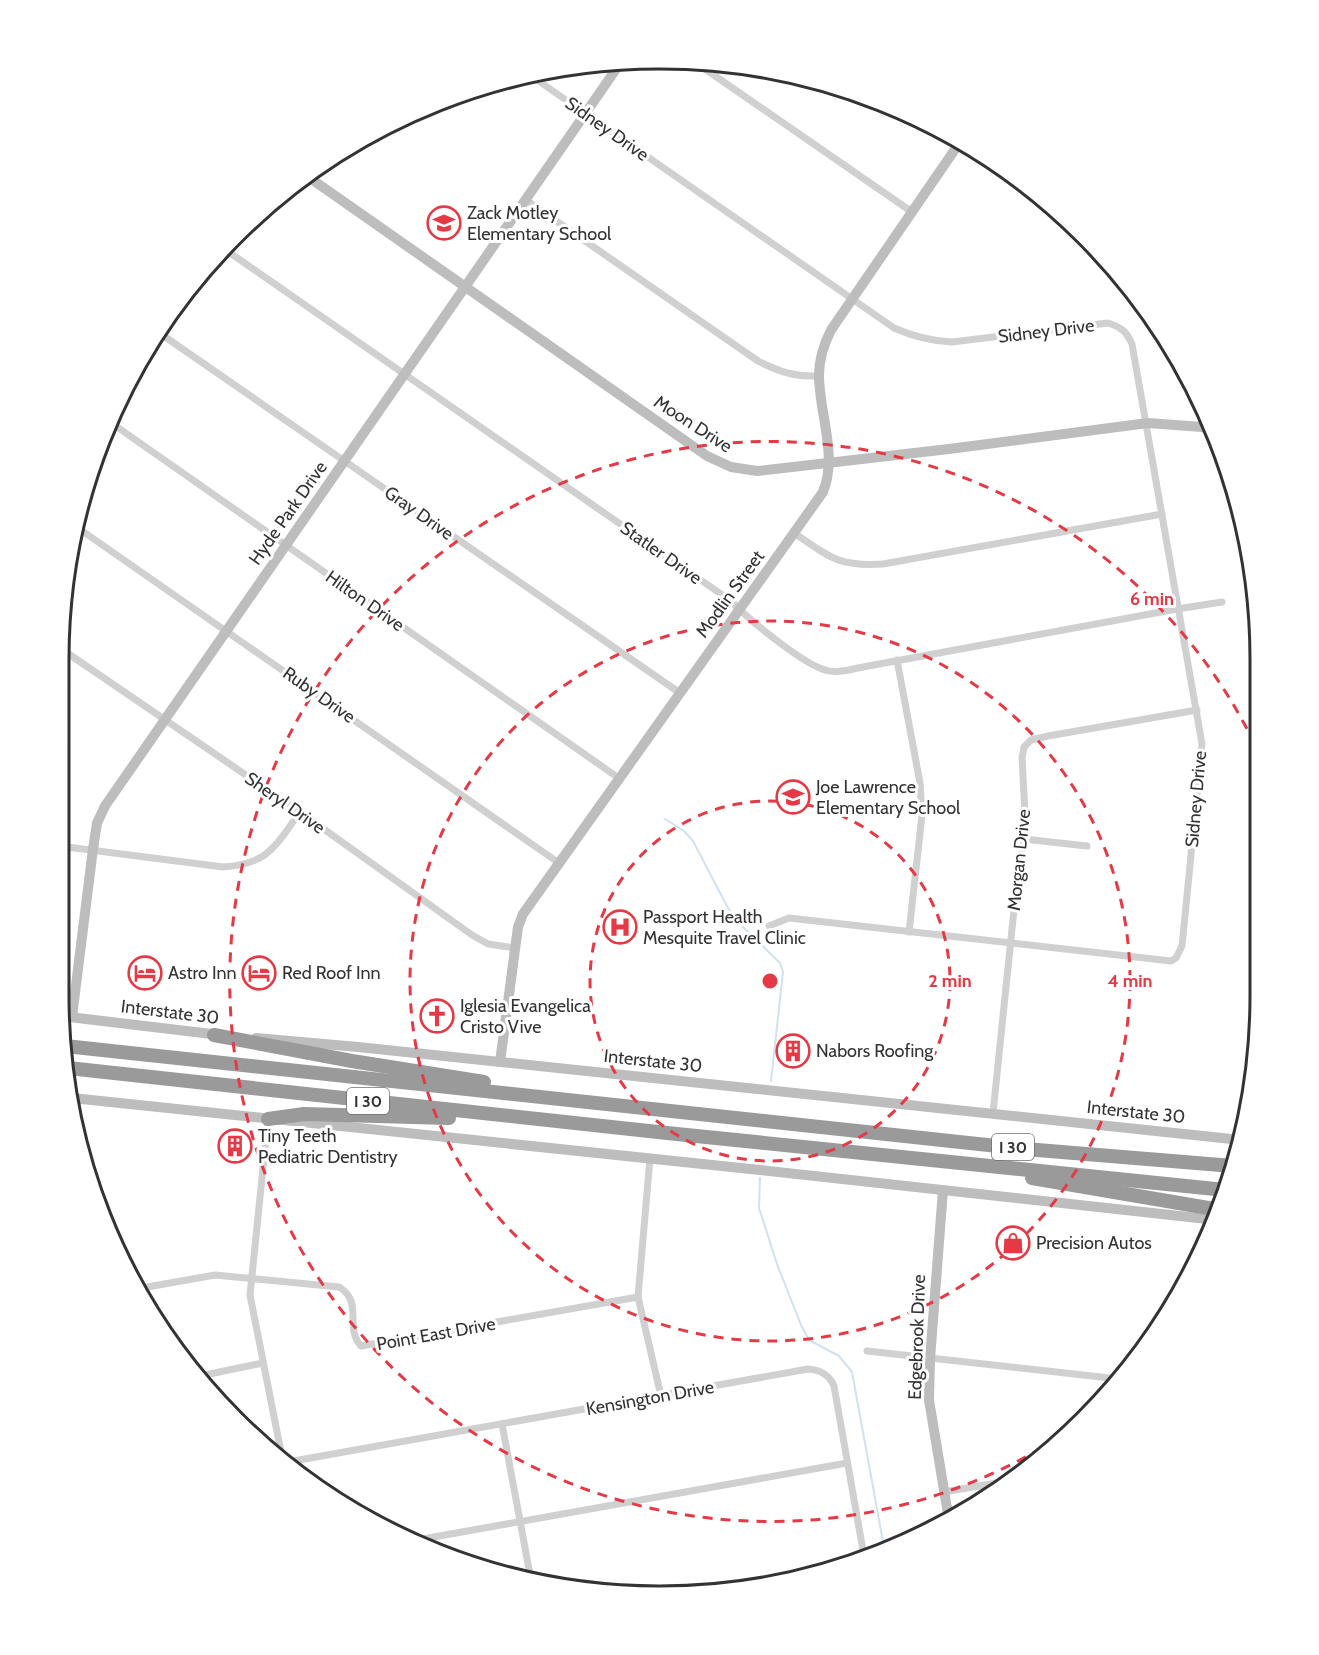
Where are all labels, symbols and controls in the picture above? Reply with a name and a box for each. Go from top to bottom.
street label: Sidney Drive [561,92,653,166]
place label: Zack Motley Elementary School [467,202,612,245]
school or university icon: Zack Motley Elementary School [426,205,462,241]
street label: Sidney Drive [997,314,1095,348]
street label: Moon Drive [650,391,736,457]
street label: Hyde Park Drive [244,457,332,569]
street label: Gray Drive [380,481,458,545]
street label: Statler Drive [616,517,706,589]
street label: Modlin Street [691,546,769,642]
street label: Hilton Drive [321,566,409,636]
text: 6 min [1130,588,1174,610]
street label: Ruby Drive [279,662,359,728]
street label: Sidney Drive [1181,750,1211,848]
street label: Sheryl Drive [241,767,329,839]
place label: Joe Lawrence Elementary School [815,776,961,819]
school or university icon: Joe Lawrence Elementary School [775,779,811,815]
street label: Morgan Drive [1003,808,1035,912]
place label: Passport Health Mesquite Travel Clinic [643,906,806,949]
hospital icon: Passport Health Mesquite Travel Clinic [602,909,638,945]
hotel icon: Astro Inn [127,955,163,991]
hotel icon: Red Roof Inn [241,955,277,991]
place label: Astro Inn [168,962,237,984]
place label: Red Roof Inn [282,962,381,984]
text: 2 min [928,970,972,992]
text: 4 min [1107,970,1153,992]
centre of rings [760,971,780,991]
street label: Interstate 30 [120,995,220,1029]
place label: Iglesia Evangelica Cristo Vive [460,995,591,1038]
church icon: Iglesia Evangelica Cristo Vive [419,998,455,1034]
building icon: Nabors Roofing [775,1033,811,1069]
place label: Nabors Roofing [816,1040,934,1062]
street label: Interstate 30 [603,1045,703,1077]
road number: I 30 [347,1088,389,1114]
street label: Interstate 30 [1086,1096,1186,1128]
place label: Tiny Teeth Pediatric Dentistry [258,1125,398,1168]
building icon: Tiny Teeth Pediatric Dentistry [217,1128,253,1164]
road number: I 30 [992,1134,1034,1160]
shop icon: Precision Autos [995,1225,1031,1261]
place label: Precision Autos [1036,1232,1152,1254]
street label: Edgebrook Drive [904,1274,930,1400]
street label: Point East Drive [375,1313,497,1355]
street label: Kensington Drive [584,1376,716,1420]

